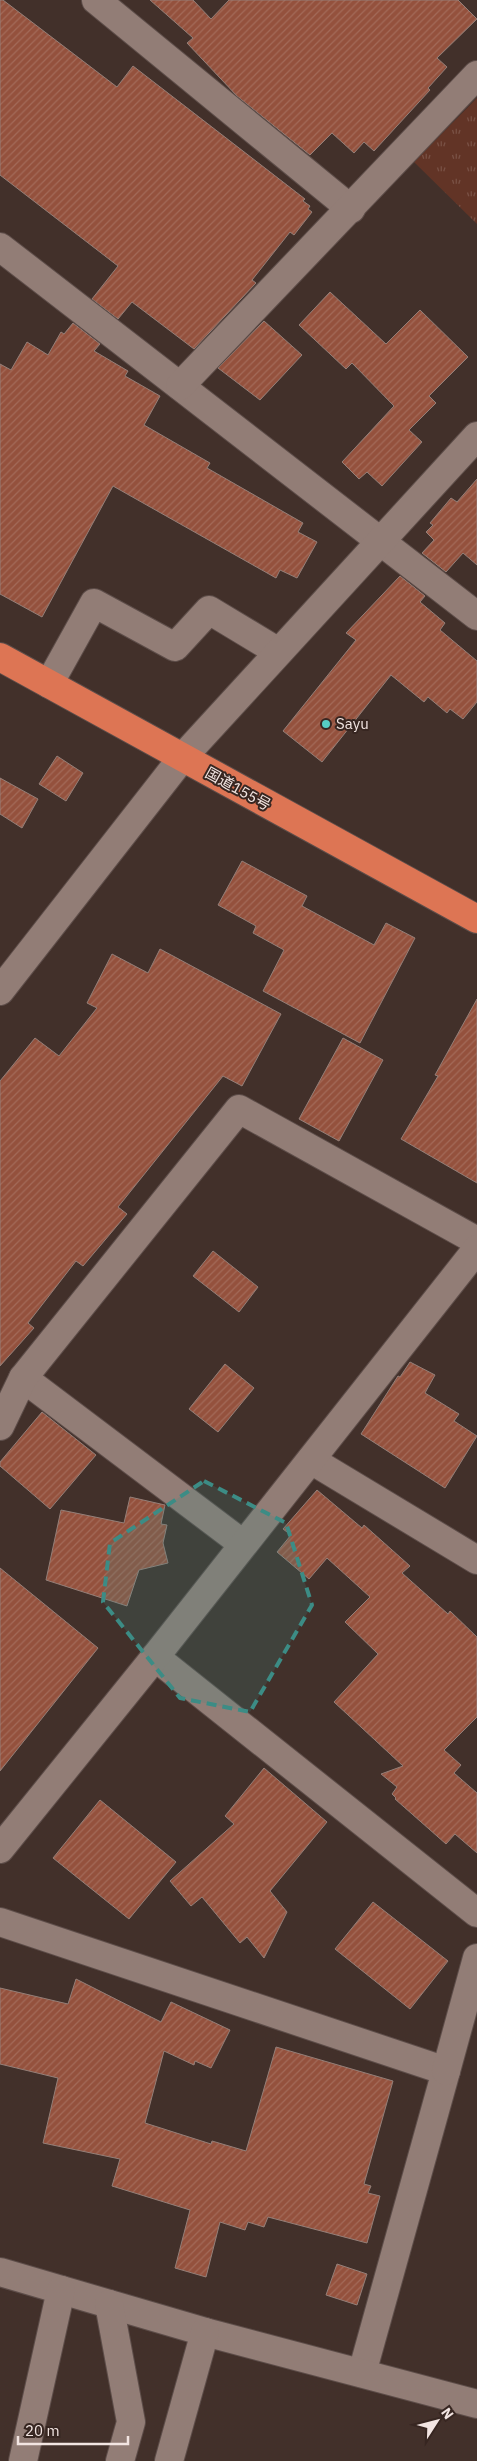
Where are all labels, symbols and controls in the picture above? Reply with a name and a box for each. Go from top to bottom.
place label: Sayu [336,714,369,733]
marker: Sayu [320,718,332,730]
street label: 国道155号 [202,763,274,814]
north arrow [412,2396,462,2446]
text: N [437,2404,458,2423]
scale bar [18,2414,128,2446]
text: 20 m [25,2421,60,2440]

